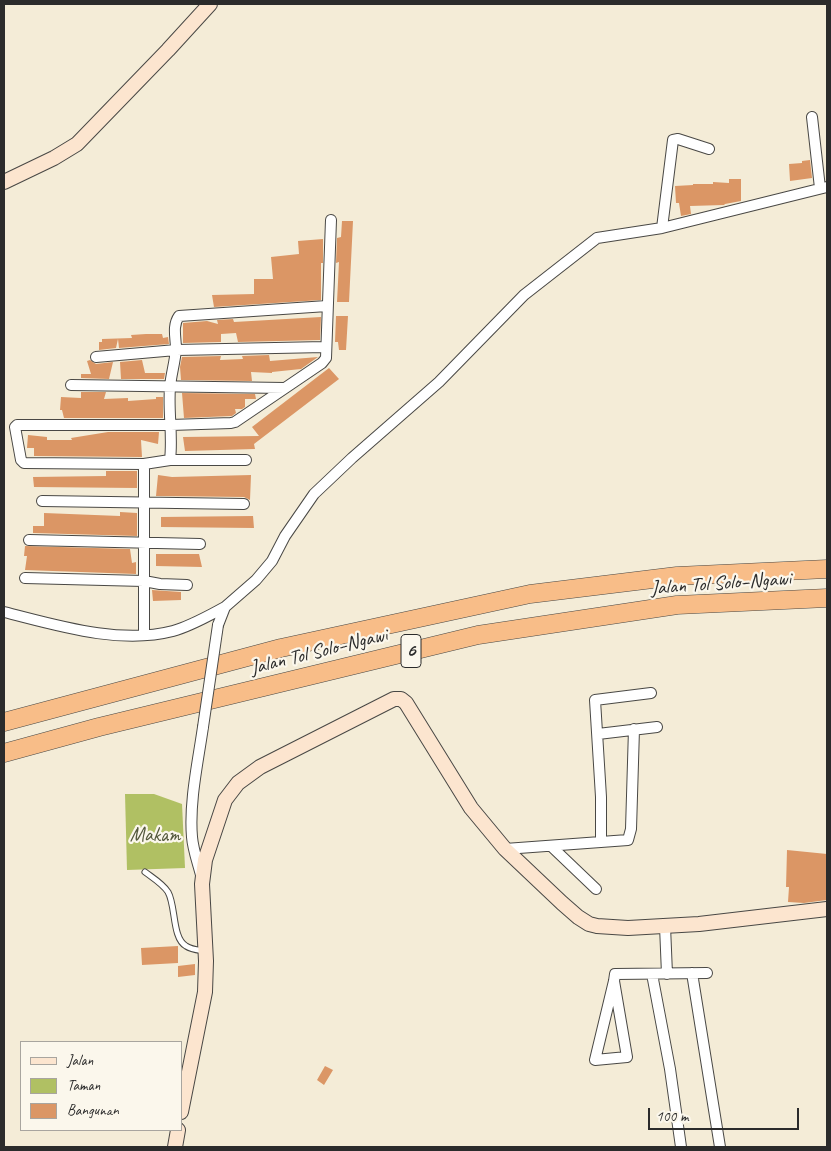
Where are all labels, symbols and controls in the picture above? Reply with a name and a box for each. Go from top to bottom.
street label: Jalan Tol Solo–Ngawi [650,567,792,601]
street label: Jalan Tol Solo–Ngawi [248,623,390,681]
road number: 6 [401,634,421,668]
park label: Makam [130,824,180,848]
legend [20,1041,182,1131]
text: Jalan [67,1051,93,1070]
text: Taman [67,1076,100,1095]
scale bar [651,1098,802,1130]
text: Bangunan [67,1101,119,1120]
text: 100 m [656,1107,688,1126]

